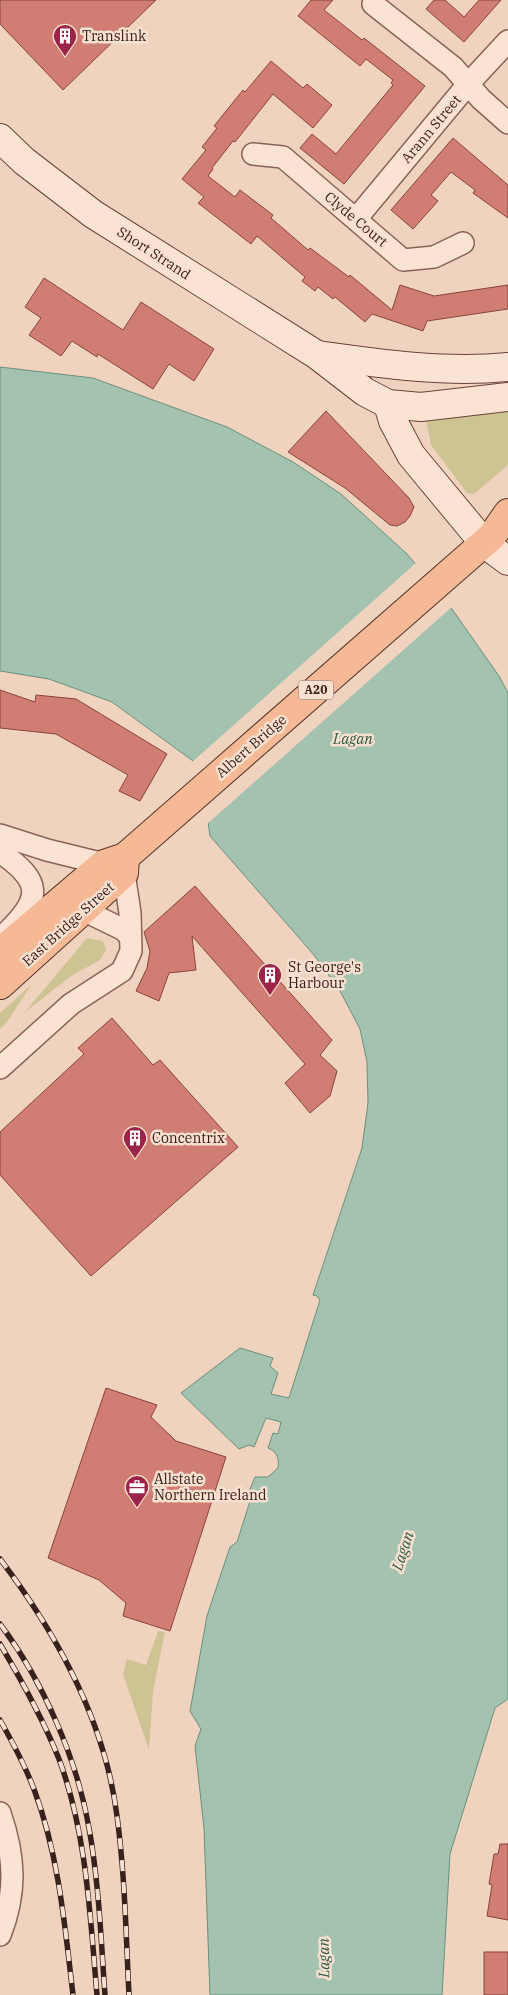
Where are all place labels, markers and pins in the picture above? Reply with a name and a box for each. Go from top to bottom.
building icon: Translink [52,23,78,57]
place label: Translink [82,27,147,45]
place label: St George's Harbour [288,958,361,992]
building icon: St George's Harbour [257,962,283,996]
building icon: Concentrix [122,1125,148,1159]
place label: Concentrix [152,1129,225,1147]
place label: Allstate Northern Ireland [154,1470,267,1504]
office icon: Allstate Northern Ireland [124,1474,150,1508]

